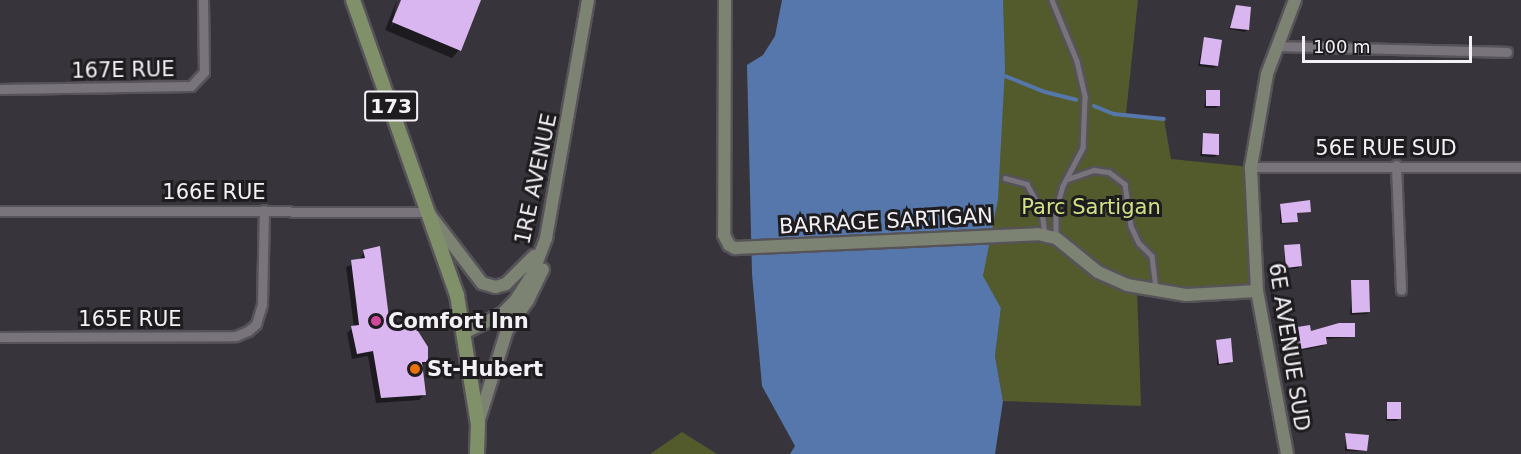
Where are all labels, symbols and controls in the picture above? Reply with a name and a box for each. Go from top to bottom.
scale bar [1305,24,1474,62]
text: 100 m [1313,36,1371,57]
street label: 167E RUE [71,57,175,83]
road number: 173 [364,89,418,123]
street label: 1RE AVENUE [510,111,562,247]
street label: 56E RUE SUD [1315,135,1457,161]
street label: 166E RUE [162,179,266,205]
park label: Parc Sartigan [1021,194,1161,220]
street label: BARRAGE SARTIGAN [779,203,993,239]
street label: 6E AVENUE SUD [1263,261,1315,433]
street label: 165E RUE [78,306,182,332]
place label: Comfort Inn [388,308,529,334]
marker: Comfort Inn [369,314,383,328]
place label: St-Hubert [427,356,543,382]
marker: St-Hubert [408,362,422,376]

